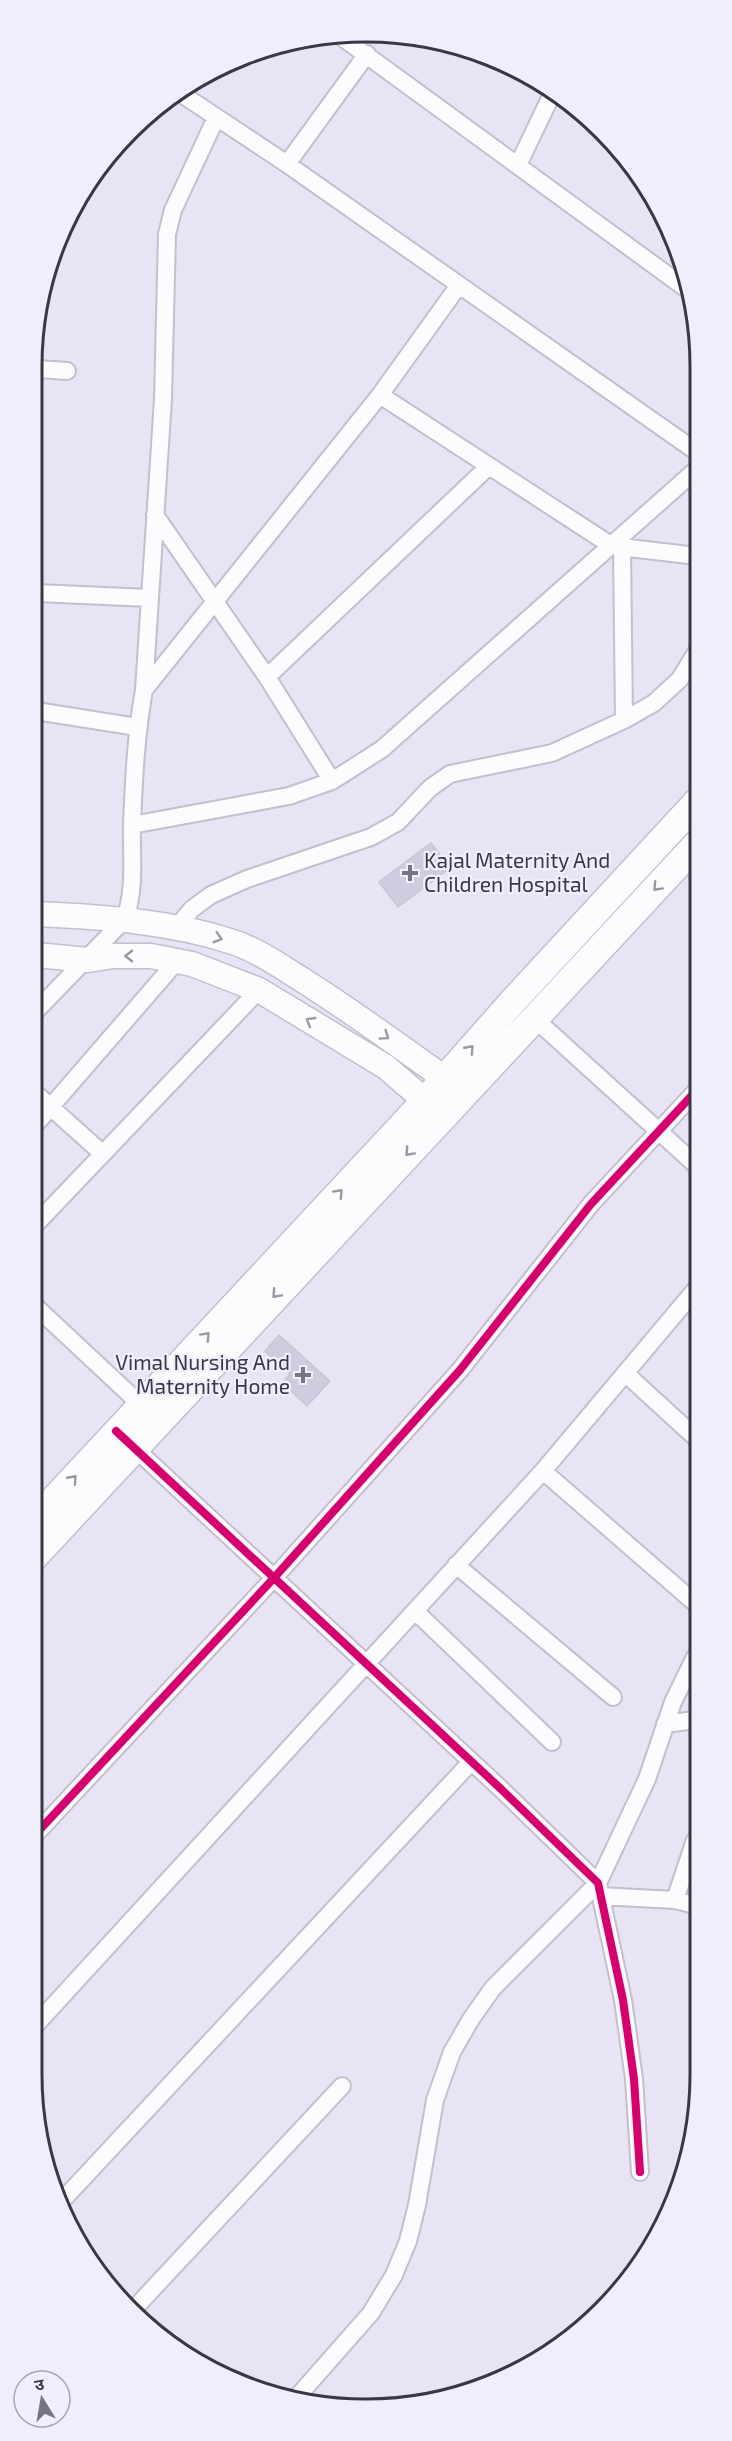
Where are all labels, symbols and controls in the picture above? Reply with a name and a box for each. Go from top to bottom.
place label: Kajal Maternity And Children Hospital [424,847,610,896]
marker: Kajal Maternity And Children Hospital [401,864,419,882]
one-way arrow [653,880,664,890]
one-way arrow [212,931,223,943]
one-way arrow [125,950,134,962]
one-way arrow [306,1017,316,1029]
one-way arrow [379,1029,390,1040]
one-way arrow [463,1045,474,1056]
one-way arrow [405,1145,416,1155]
one-way arrow [332,1189,343,1200]
one-way arrow [272,1287,283,1298]
one-way arrow [198,1332,209,1343]
place label: Vimal Nursing And Maternity Home [115,1349,290,1398]
marker: Vimal Nursing And Maternity Home [294,1366,312,1384]
one-way arrow [66,1475,77,1485]
north arrow [12,2369,72,2429]
text: उ [33,2373,46,2394]

